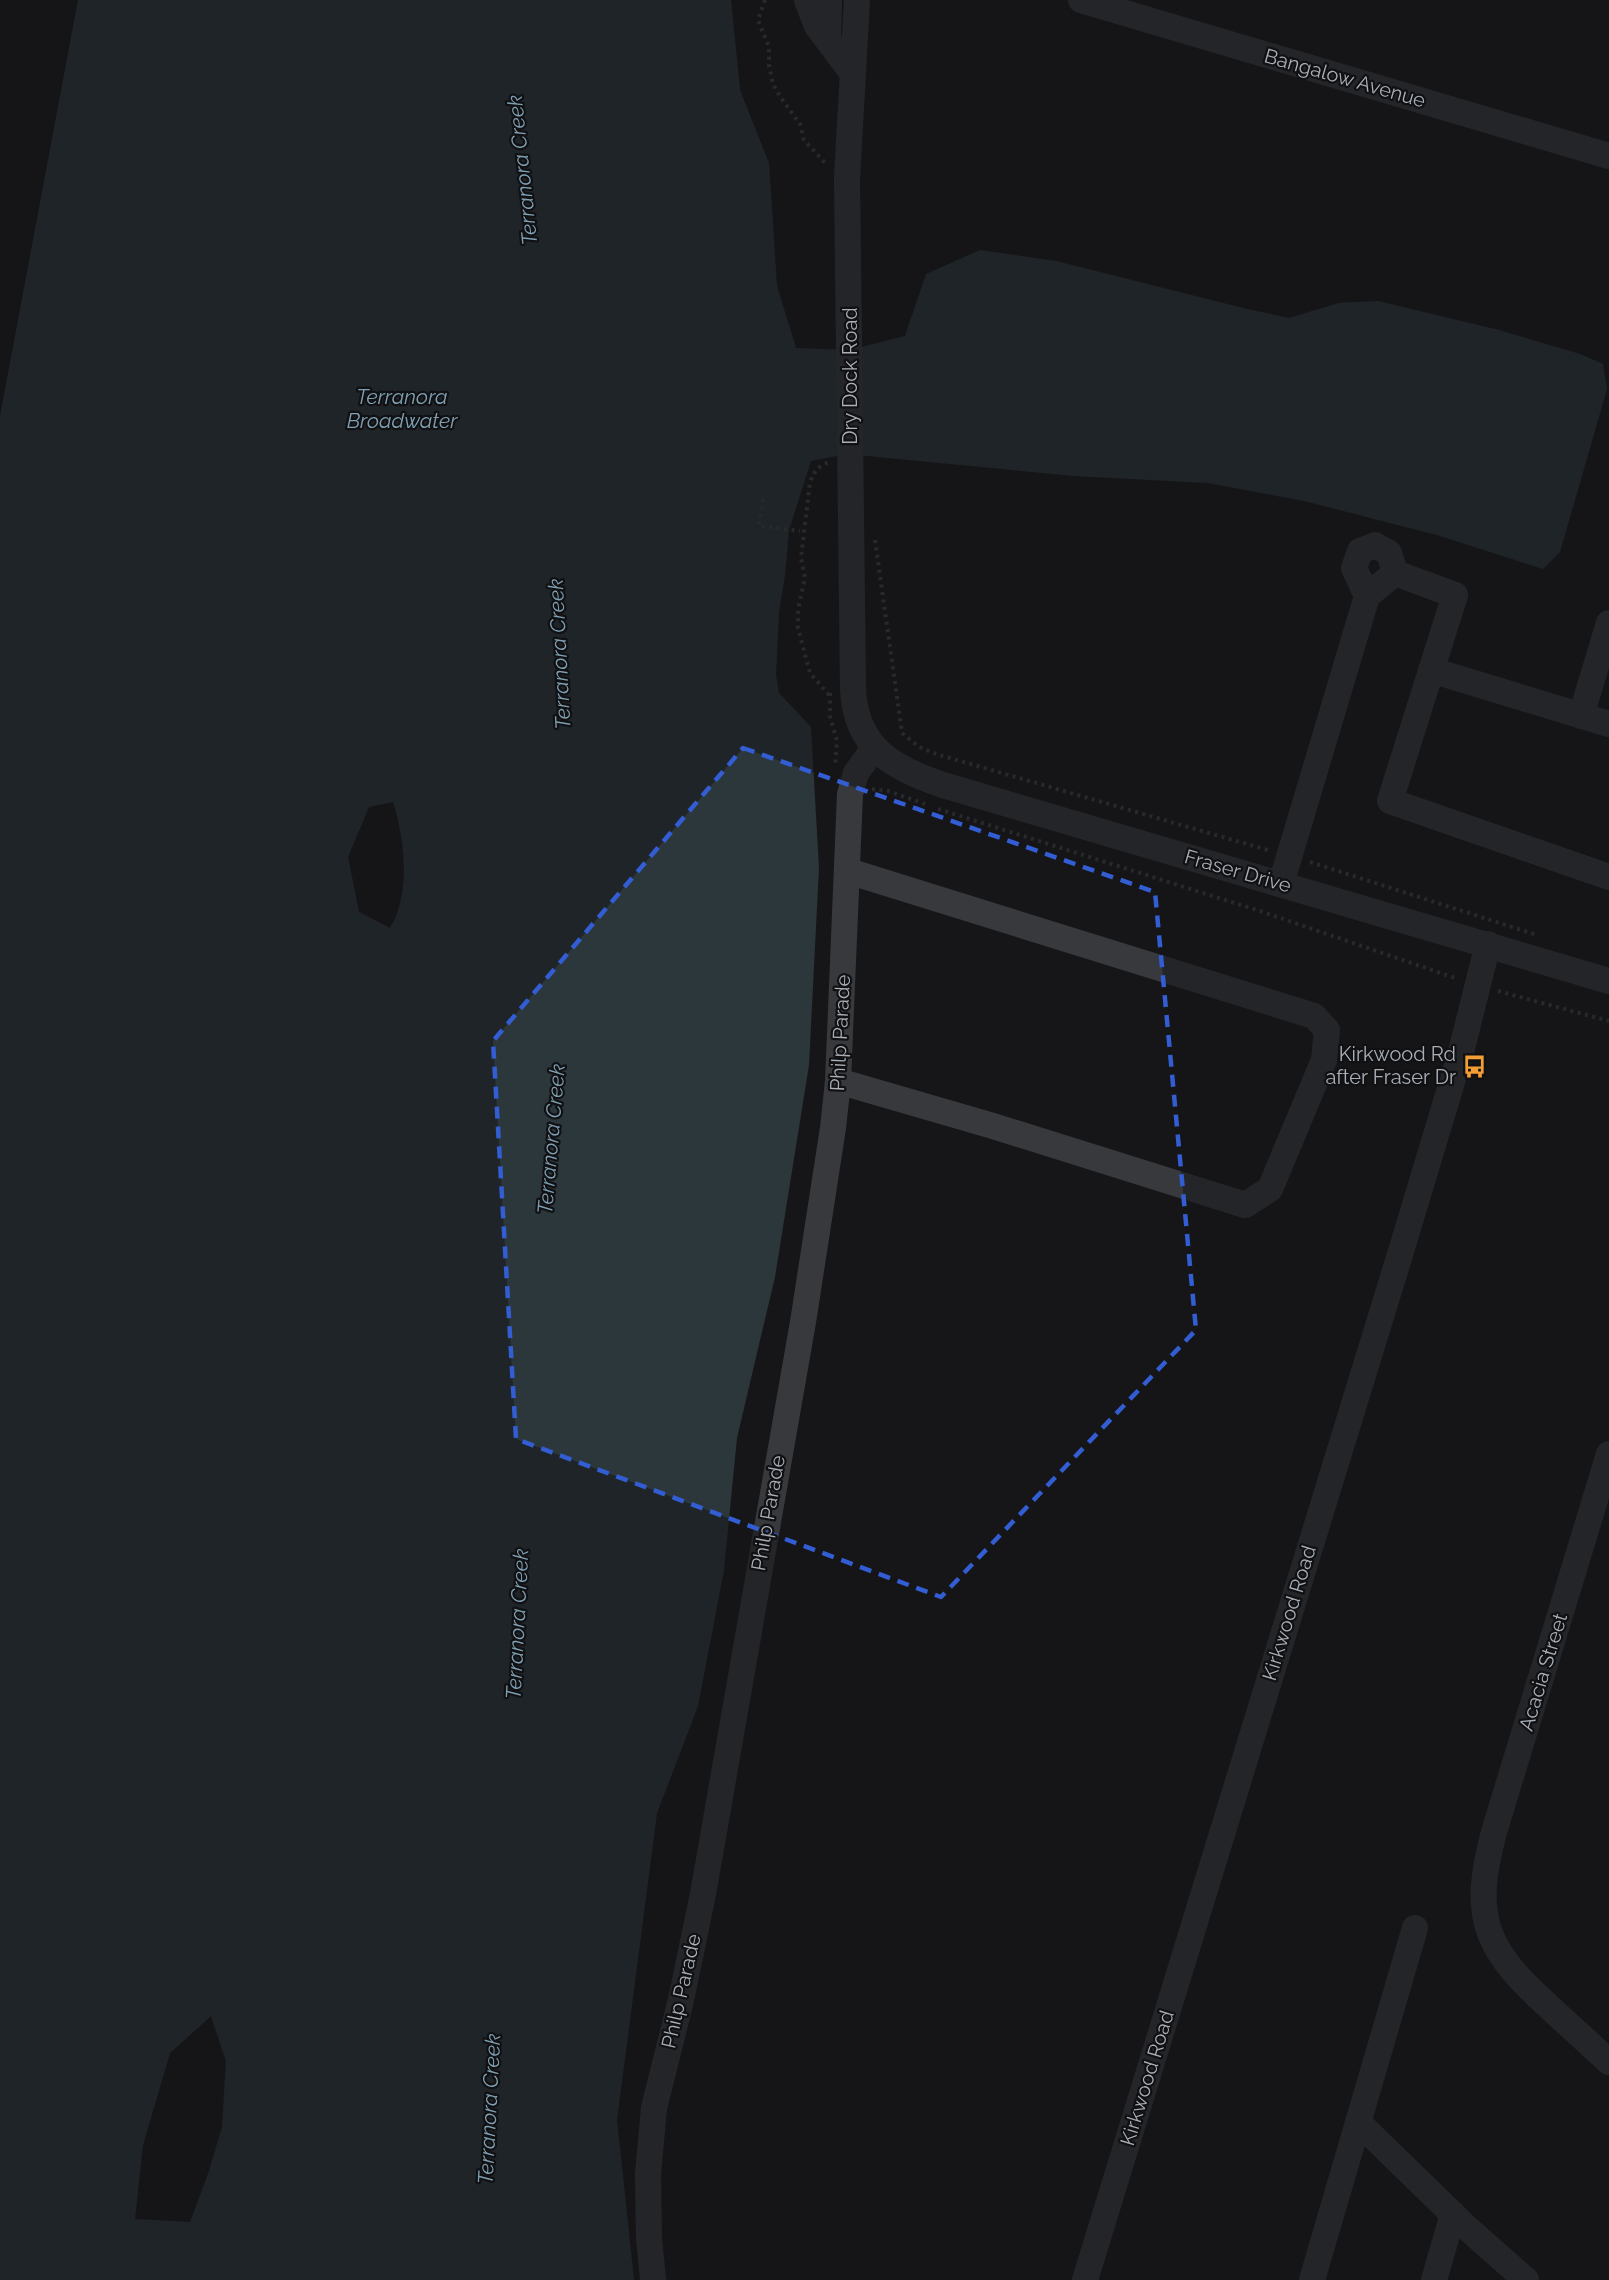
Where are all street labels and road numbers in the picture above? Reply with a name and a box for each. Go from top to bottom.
street label: Bangalow Avenue [1262,44,1429,113]
street label: Dry Dock Road [838,307,862,445]
street label: Fraser Drive [1182,844,1294,898]
street label: Philp Parade [825,974,855,1092]
street label: Philp Parade [746,1453,790,1573]
street label: Kirkwood Road [1257,1543,1321,1683]
street label: Acacia Street [1514,1610,1572,1734]
street label: Philp Parade [656,1931,706,2051]
street label: Kirkwood Road [1115,2008,1179,2148]

